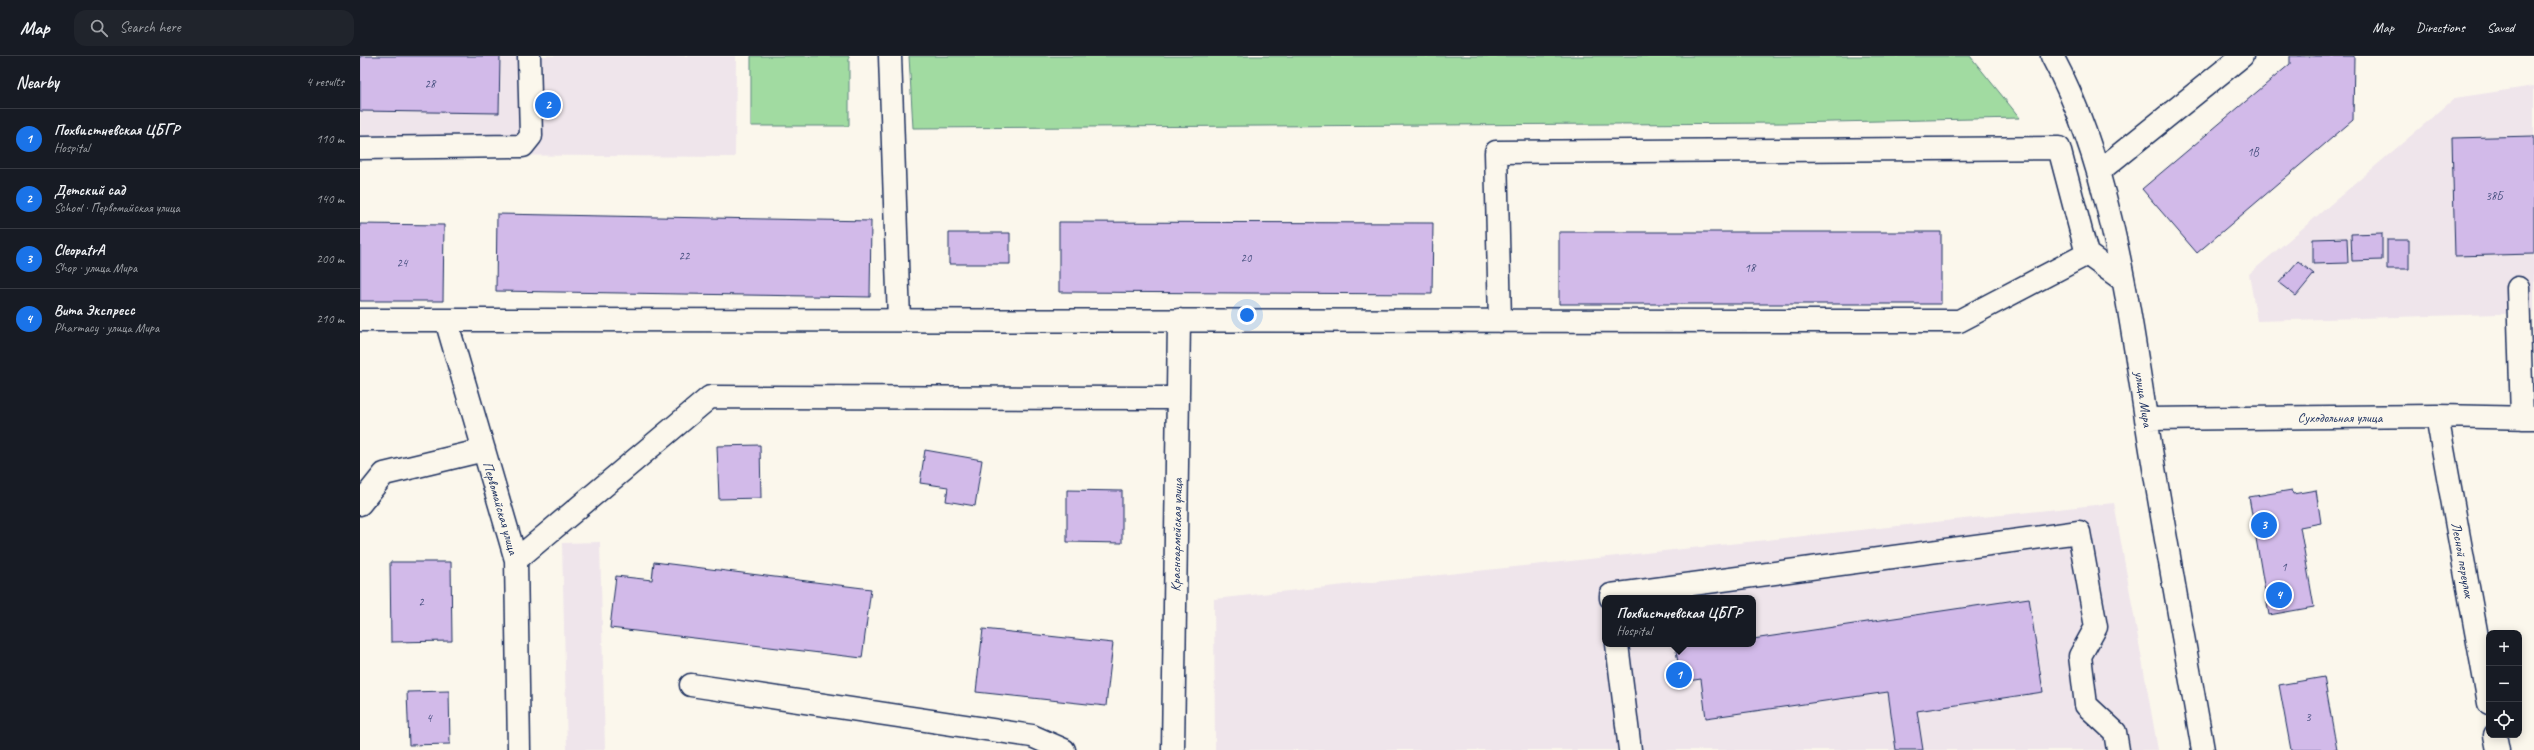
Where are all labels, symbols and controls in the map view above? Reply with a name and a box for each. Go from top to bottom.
search box [74,10,354,46]
text: Map [20,16,50,40]
icon: search [88,17,110,39]
text: Search here [120,18,181,37]
text: Map [2373,19,2394,36]
text: Directions [2416,19,2465,36]
text: Saved [2487,19,2514,36]
text: Nearby [16,72,59,93]
text: 4 results [306,74,344,90]
house number: 28 [425,76,437,92]
pin: 2 [535,90,561,120]
text: Похвистневская ЦБГР [54,121,179,140]
text: 1 [26,131,32,147]
text: 110 m [316,131,344,147]
text: Hospital [54,140,90,156]
house number: 1В [2247,144,2260,160]
text: Детский сад [54,181,125,200]
house number: 38Б [2486,188,2504,204]
text: 2 [26,191,32,207]
text: 140 m [316,191,344,207]
text: School · Первомайская улица [54,200,180,216]
text: CleopatrA [54,241,104,260]
house number: 22 [679,248,691,264]
house number: 20 [1241,250,1253,266]
text: 3 [26,251,32,267]
text: 200 m [316,251,344,267]
house number: 24 [397,255,409,271]
text: Shop · улица Мира [54,260,137,276]
house number: 18 [1745,260,1757,276]
text: Вита Экспресс [54,301,135,320]
your location [1237,305,1257,325]
text: 4 [26,311,32,327]
text: 210 m [316,311,344,327]
text: Pharmacy · улица Мира [54,320,159,336]
street label: улица Мира [2131,369,2157,430]
street label: Суходольная улица [2298,409,2384,426]
street label: Первомайская улица [479,460,522,558]
street label: Красноармейская улица [1167,477,1186,592]
pin: 3 [2251,510,2277,540]
street label: Лесной переулок [2448,521,2478,601]
house number: 1 [2281,559,2287,575]
pin: 4 [2266,580,2292,610]
house number: 2 [418,594,425,610]
popup [1602,595,1756,647]
text: Похвистневская ЦБГР [1616,604,1742,623]
text: Hospital [1616,623,1652,639]
map controls [2486,630,2522,738]
button: + [2486,630,2522,666]
pin: 1 [1666,660,1692,690]
button: − [2486,666,2522,702]
button: locate [2486,702,2522,738]
house number: 3 [2305,709,2312,725]
house number: 4 [426,710,433,726]

